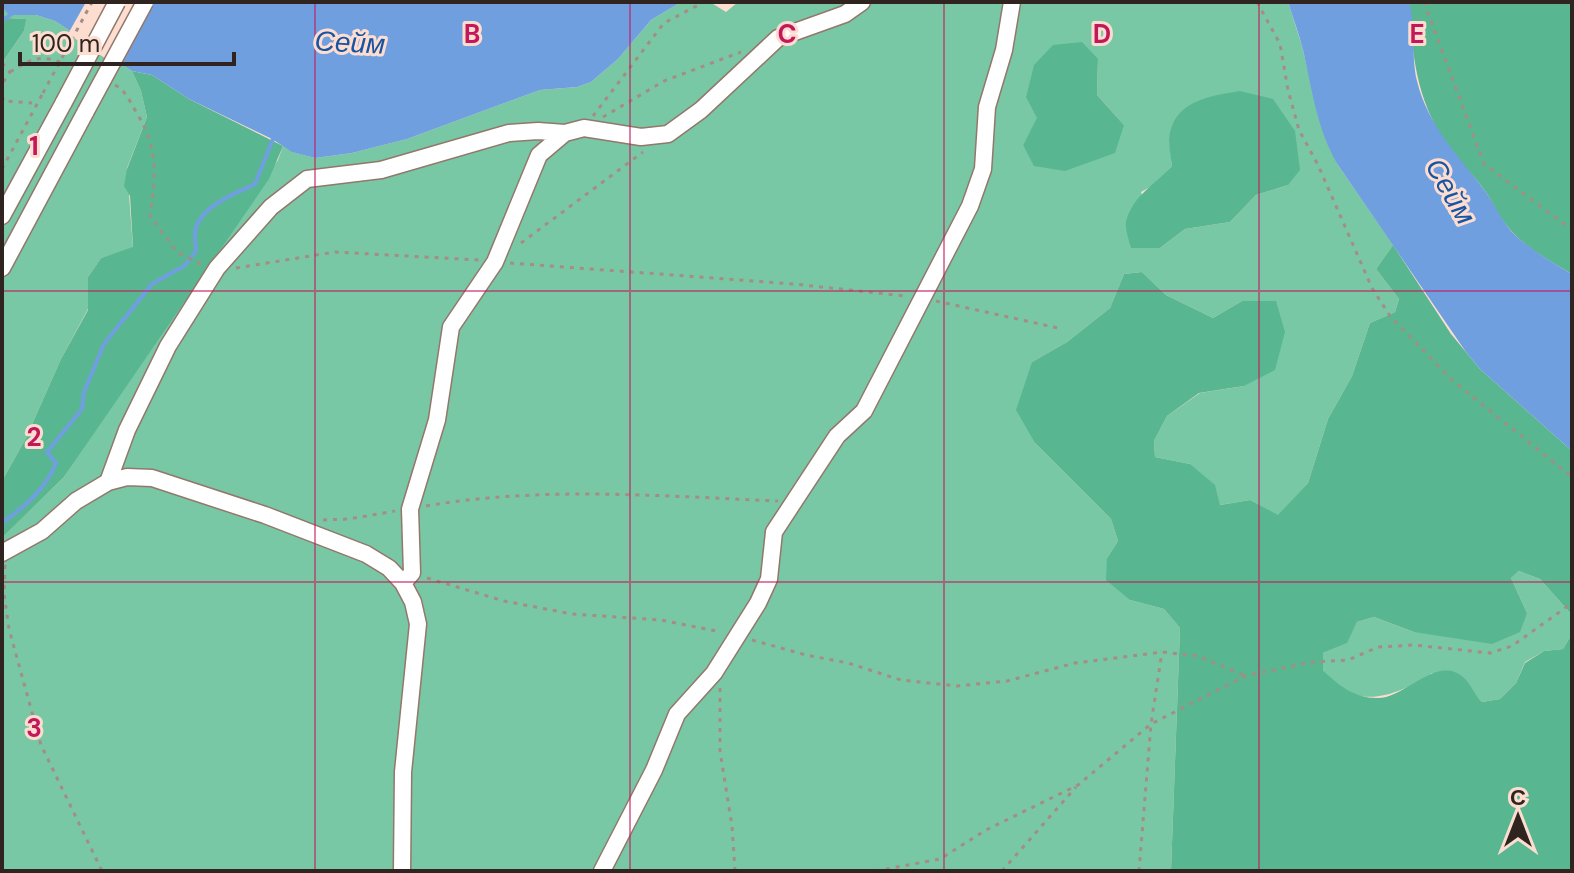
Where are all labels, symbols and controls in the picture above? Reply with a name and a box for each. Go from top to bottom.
scale bar [20,16,234,66]
text: B [464,17,480,51]
text: C [777,17,797,51]
text: D [1093,17,1111,51]
text: E [1409,17,1425,51]
water label: Сейм [314,22,386,63]
text: 100 m [32,28,100,59]
text: 1 [29,129,39,163]
water label: Сейм [1417,151,1484,231]
text: 2 [26,420,42,454]
text: 3 [26,711,42,745]
north arrow [1478,777,1558,857]
text: С [1510,783,1526,812]

